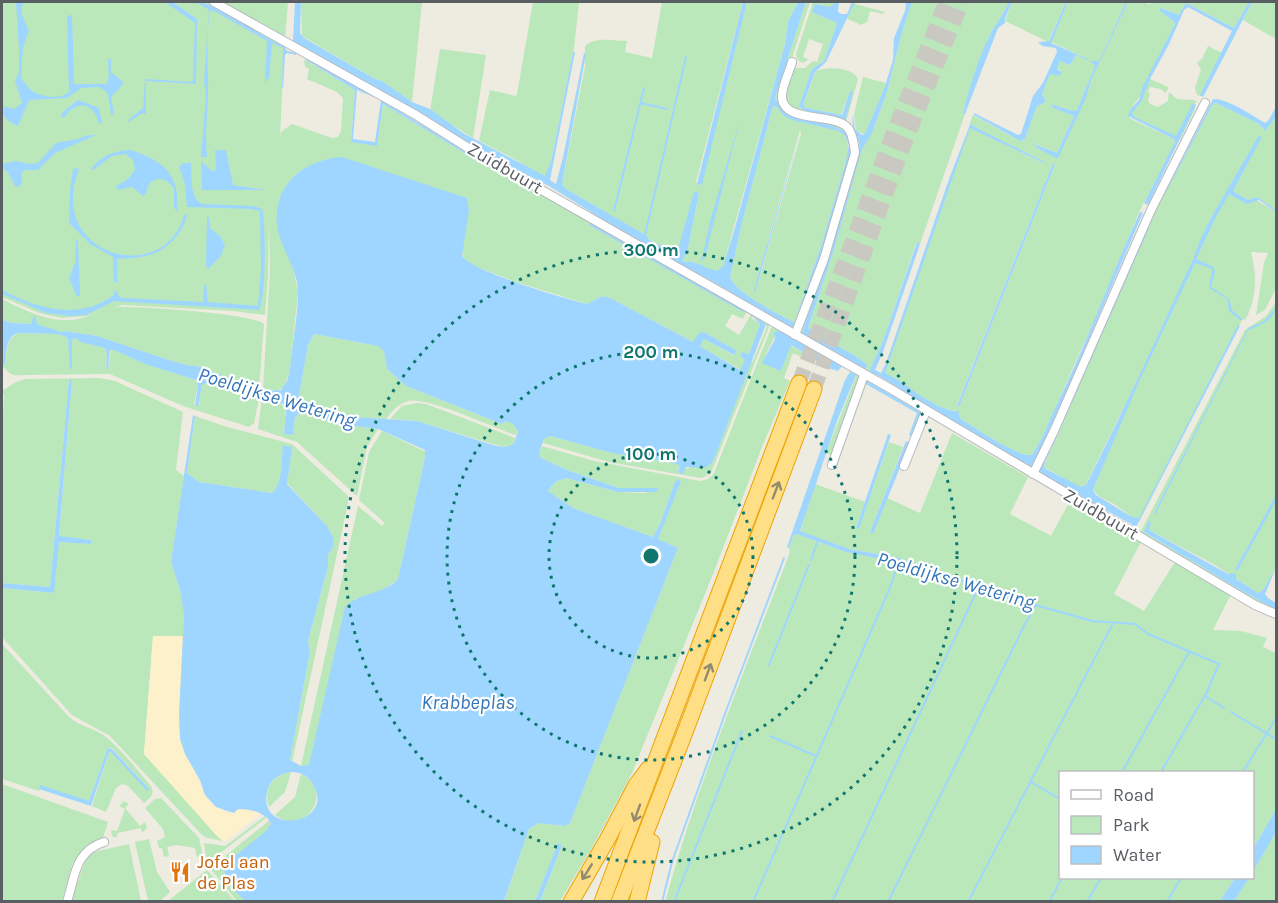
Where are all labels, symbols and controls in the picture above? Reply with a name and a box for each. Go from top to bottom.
street label: Zuidbuurt [463,138,547,198]
text: 300 m [623,239,679,261]
text: 200 m [623,341,679,363]
water label: Poeldijkse Wetering [196,363,359,433]
text: 100 m [626,443,676,465]
one-way arrow [772,481,783,500]
street label: Zuidbuurt [1059,484,1143,544]
centre of rings [641,546,661,566]
water label: Poeldijkse Wetering [874,547,1038,614]
one-way arrow [703,663,714,682]
water label: Krabbeplas [421,691,515,714]
legend [1059,771,1254,879]
text: Road [1113,784,1154,806]
one-way arrow [631,803,642,821]
text: Park [1113,814,1150,836]
text: Water [1113,844,1161,866]
place label: Jofel aan de Plas [197,851,270,894]
restaurant icon: Jofel aan de Plas [168,860,192,884]
one-way arrow [580,863,592,880]

